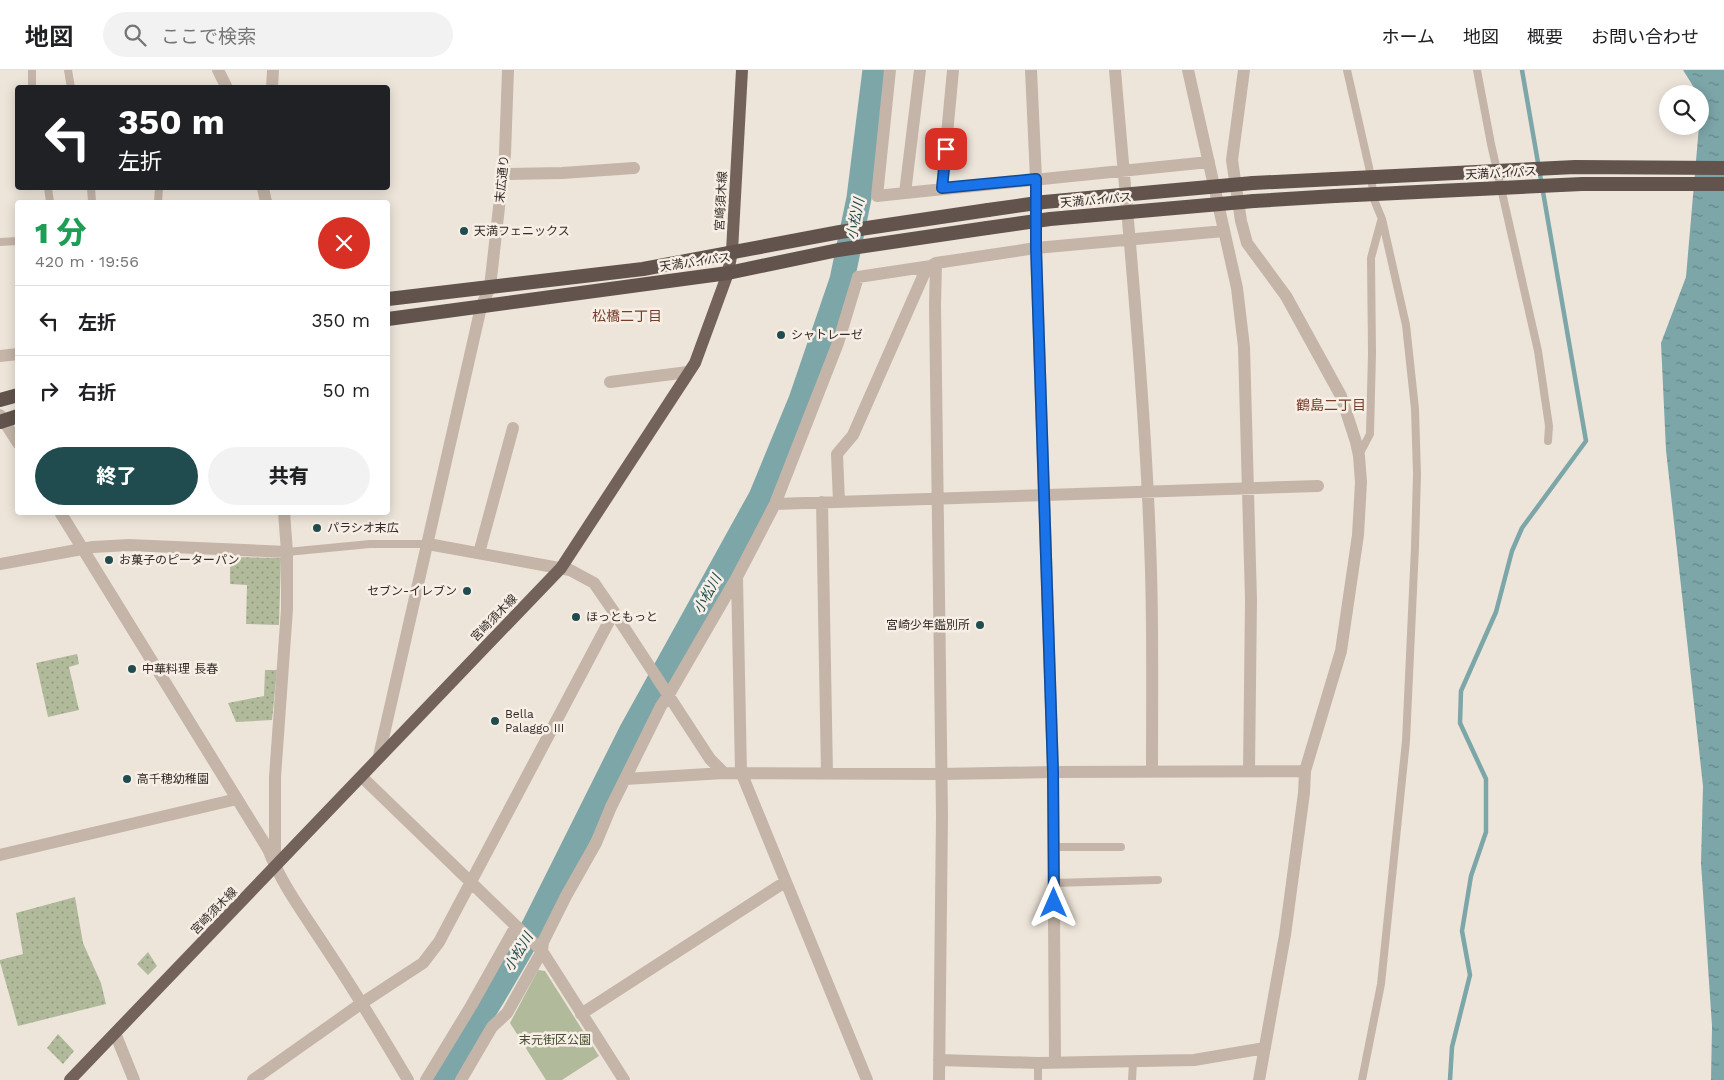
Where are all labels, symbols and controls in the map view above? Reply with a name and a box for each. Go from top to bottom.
search box [103,12,453,57]
icon: search [121,21,149,49]
text: 地図 [25,23,73,51]
text: ここで検索 [161,25,256,48]
text: ホーム [1382,26,1435,47]
text: 地図 [1463,26,1499,47]
text: 概要 [1527,26,1563,47]
text: お問い合わせ [1591,26,1699,47]
map controls [1659,85,1709,135]
button: search [1659,85,1709,135]
text: 350 m [118,101,225,143]
icon: left [35,105,100,170]
pin [925,128,967,170]
icon: arrive [932,135,960,163]
text: 左折 [118,149,162,174]
street label: 末広通り [493,154,511,204]
street label: 天満バイパス [1465,164,1537,182]
street label: 宮崎須木線 [712,171,730,231]
street label: 天満バイパス [1060,190,1132,210]
water label: 小松川 [843,195,867,241]
text: 1 分 [35,215,86,250]
button: close [318,217,370,269]
place label: 天満フェニックス [474,224,570,238]
marker: 天満フェニックス [458,225,470,237]
street label: 天満バイパス [658,250,732,274]
text: 420 m · 19:56 [35,252,139,271]
icon: left [35,307,63,335]
district label: 松橋二丁目 [592,308,662,324]
text: 350 m [311,309,370,332]
text: 左折 [78,311,116,334]
place label: シャトレーゼ [791,328,863,342]
marker: シャトレーゼ [775,329,787,341]
icon: right [35,377,63,405]
text: 50 m [323,379,370,402]
text: 右折 [78,381,116,404]
district label: 鶴島二丁目 [1296,397,1366,413]
button: 終了 [35,447,198,505]
button: 共有 [208,447,370,505]
place label: パラシオ末広 [327,521,399,535]
marker: パラシオ末広 [311,522,323,534]
place label: お菓子のピーターパン [119,553,239,567]
marker: お菓子のピーターパン [103,554,115,566]
water label: 小松川 [690,570,725,616]
place label: セブン-イレブン [367,584,457,598]
marker: セブン-イレブン [461,585,473,597]
street label: 宮崎須木線 [468,592,520,644]
place label: ほっともっと [586,610,658,624]
marker: ほっともっと [570,611,582,623]
place label: 宮崎少年鑑別所 [886,618,970,632]
marker: 宮崎少年鑑別所 [974,619,986,631]
place label: 中華料理 長春 [142,662,218,676]
marker: 中華料理 長春 [126,663,138,675]
place label: Bella Palaggo III [505,707,564,735]
marker: Bella Palaggo III [489,715,501,727]
place label: 高千穂幼稚園 [137,772,209,786]
marker: 高千穂幼稚園 [121,773,133,785]
position arrow [1027,876,1079,928]
street label: 宮崎須木線 [188,885,240,937]
water label: 小松川 [500,928,537,974]
park label: 末元街区公園 [519,1033,591,1047]

